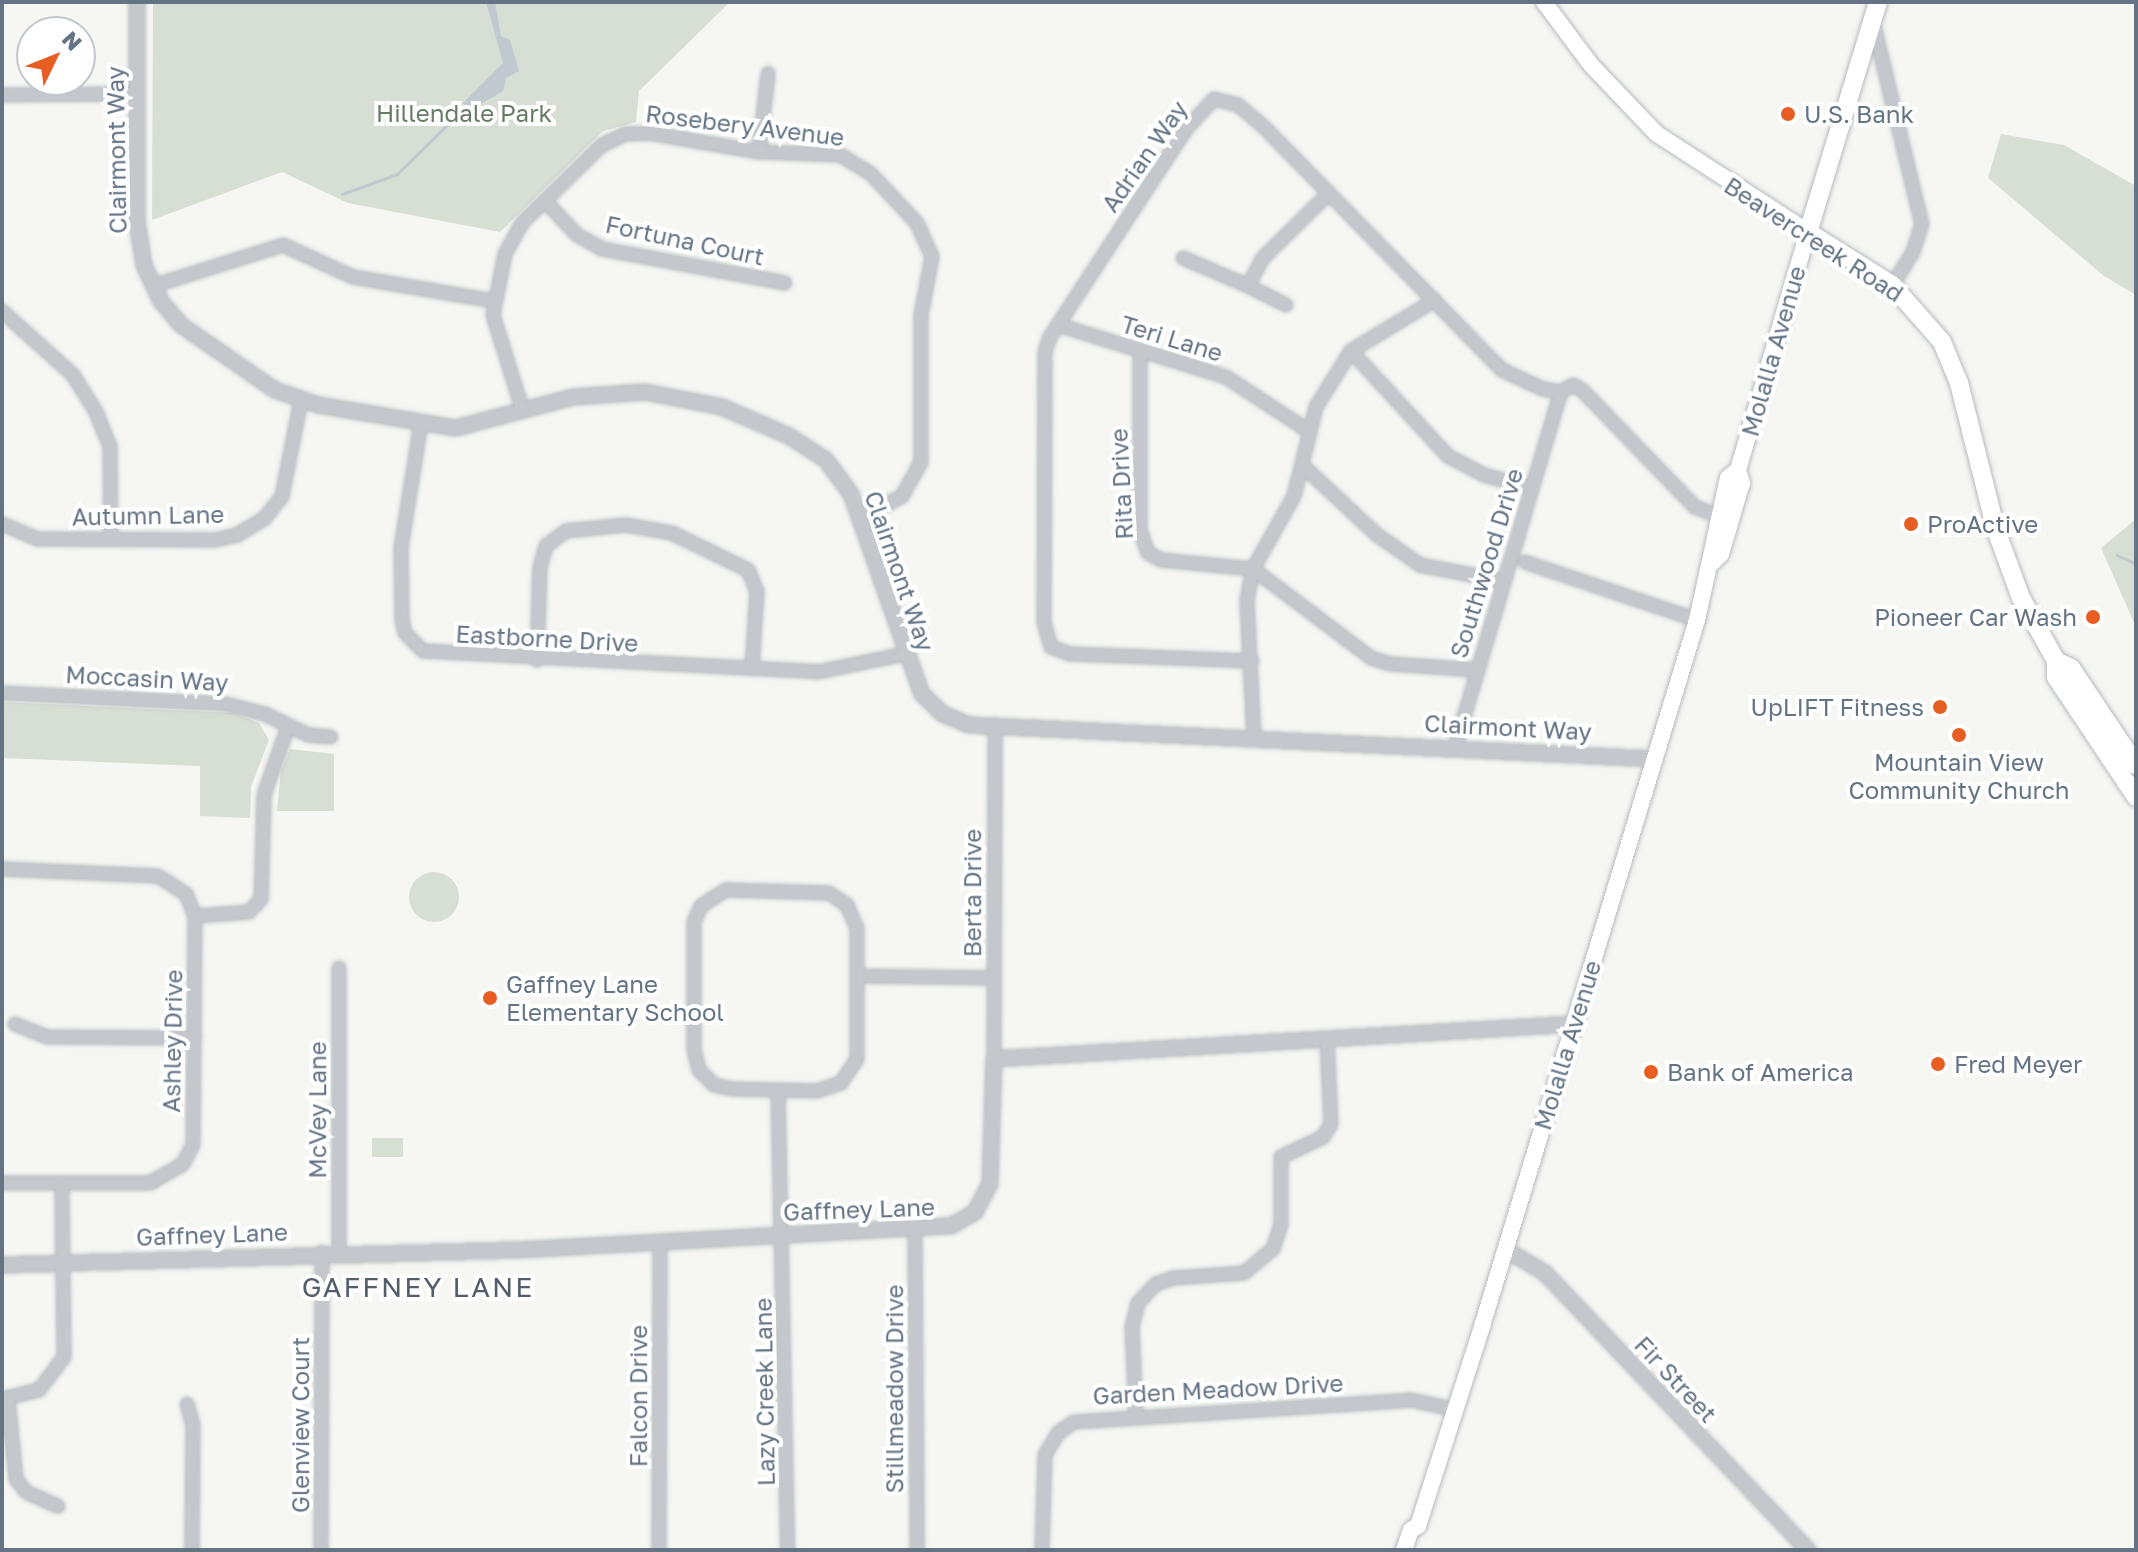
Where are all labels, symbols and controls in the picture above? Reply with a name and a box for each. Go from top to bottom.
north arrow [16,16,96,96]
text: N [57,25,88,56]
street label: Clairmont Way [100,66,132,234]
street label: Adrian Way [1095,95,1193,217]
park label: Hillendale Park [376,99,552,127]
street label: Rosebery Avenue [644,99,846,151]
place label: U.S. Bank [1804,100,1914,128]
marker: U.S. Bank [1779,105,1797,123]
street label: Beavercreek Road [1719,170,1909,308]
street label: Fortuna Court [603,209,767,271]
street label: Molalla Avenue [1735,262,1811,440]
street label: Teri Lane [1118,309,1226,367]
street label: Rita Drive [1104,428,1138,540]
street label: Southwood Drive [1443,465,1529,661]
street label: Clairmont Way [859,487,941,655]
street label: Autumn Lane [72,499,224,531]
place label: ProActive [1927,510,2038,538]
marker: ProActive [1902,515,1920,533]
place label: Pioneer Car Wash [1874,603,2077,631]
marker: Pioneer Car Wash [2084,608,2102,626]
street label: Eastborne Drive [455,619,639,657]
street label: Moccasin Way [65,659,229,697]
place label: UpLIFT Fitness [1750,693,1924,721]
marker: UpLIFT Fitness [1931,698,1949,716]
street label: Clairmont Way [1424,708,1592,746]
marker: Mountain View Community Church [1950,726,1968,744]
place label: Mountain View Community Church [1849,748,2069,804]
street label: Berta Drive [958,829,986,957]
street label: Molalla Avenue [1528,957,1606,1133]
street label: Ashley Drive [156,969,188,1113]
place label: Gaffney Lane Elementary School [506,970,724,1026]
marker: Gaffney Lane Elementary School [481,989,499,1007]
street label: McVey Lane [303,1041,331,1179]
place label: Fred Meyer [1954,1050,2082,1078]
marker: Fred Meyer [1929,1055,1947,1073]
place label: Bank of America [1667,1058,1854,1086]
marker: Bank of America [1642,1063,1660,1081]
street label: Gaffney Lane [783,1192,935,1226]
street label: Gaffney Lane [136,1217,288,1251]
district label: GAFFNEY LANE [302,1270,534,1304]
street label: Stillmeadow Drive [880,1285,908,1493]
street label: Lazy Creek Lane [748,1298,780,1486]
street label: Falcon Drive [624,1325,652,1467]
street label: Fir Street [1629,1330,1723,1428]
street label: Glenview Court [286,1337,314,1513]
street label: Garden Meadow Drive [1092,1368,1344,1410]

